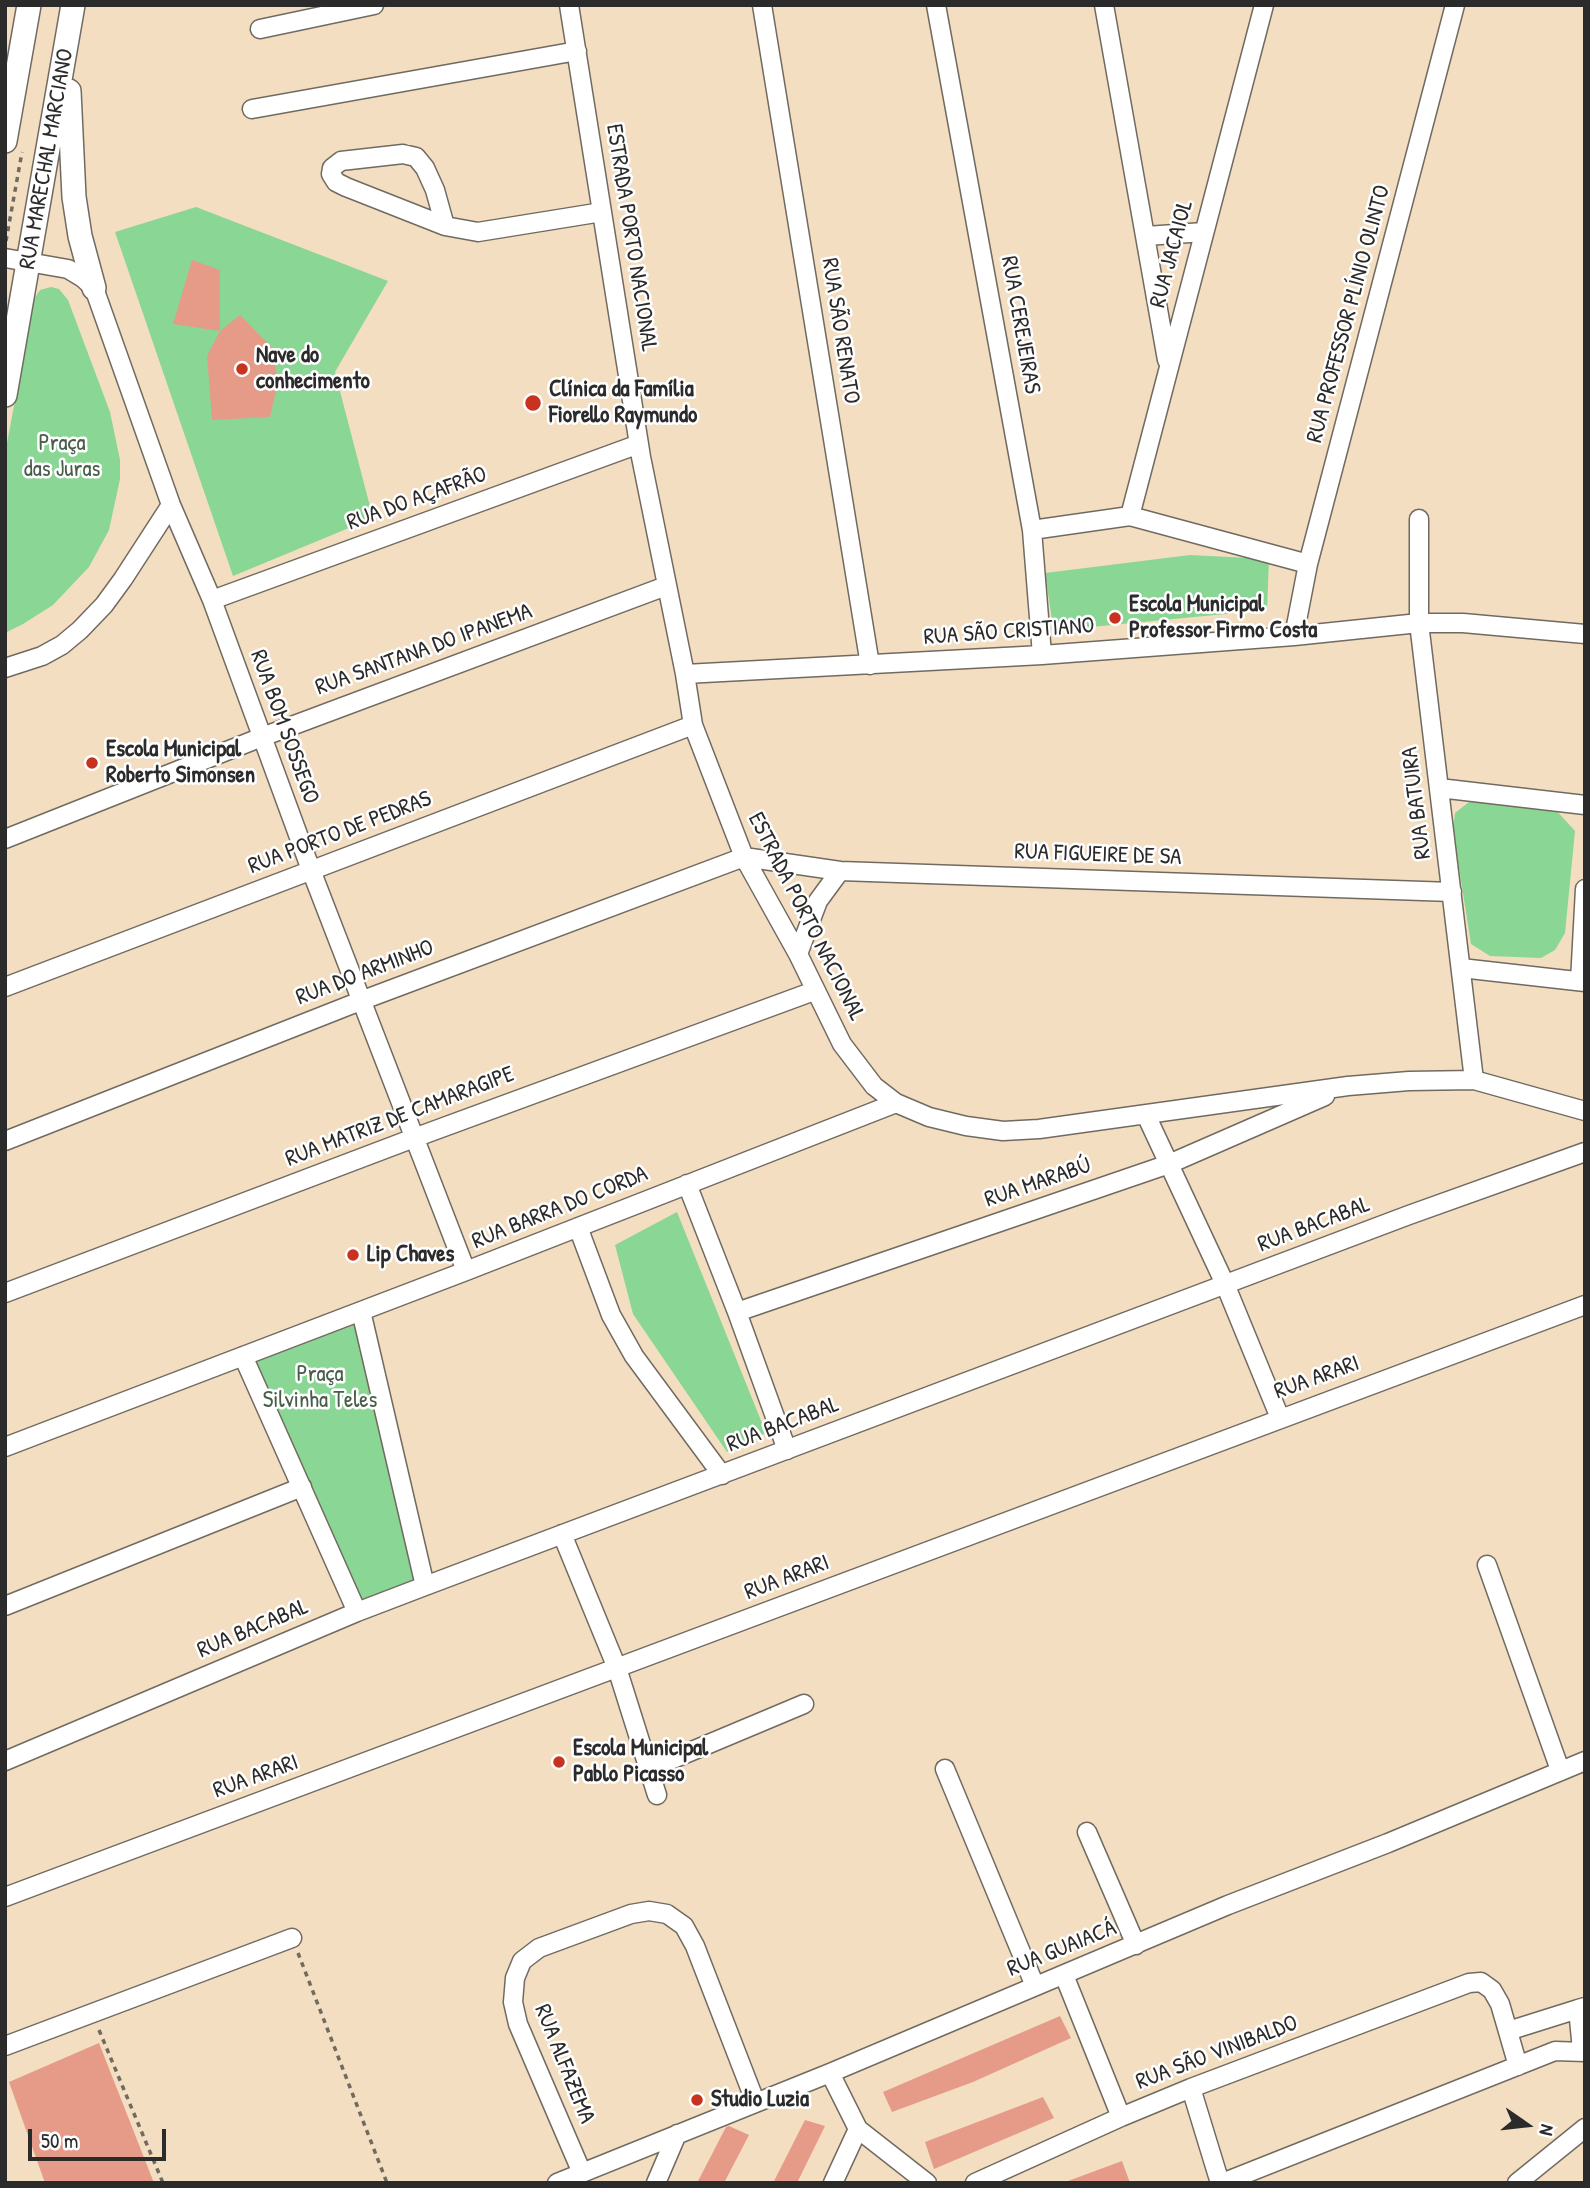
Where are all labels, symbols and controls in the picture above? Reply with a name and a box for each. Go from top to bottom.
street label: RUA MARECHAL MARCIANO [14,47,80,271]
street label: ESTRADA PORTO NACIONAL [599,122,663,354]
street label: RUA PROFESSOR PLÍNIO OLINTO [1301,182,1397,446]
street label: RUA JACAIOL [1144,197,1200,311]
street label: RUA CEREJEIRAS [994,254,1046,396]
street label: RUA SÃO RENATO [815,256,865,406]
place label: Nave do conhecimento [256,342,370,396]
marker: Nave do conhecimento [234,361,250,377]
place label: Clínica da Família Fiorello Raymundo [549,376,697,430]
marker: Clínica da Família Fiorello Raymundo [523,393,543,413]
park label: Praça das Juras [24,430,100,484]
street label: RUA DO AÇAFRÃO [343,461,491,537]
place label: Escola Municipal Professor Firmo Costa [1129,591,1317,645]
street label: RUA SANTANA DO IPANEMA [312,598,536,702]
marker: Escola Municipal Professor Firmo Costa [1107,610,1123,626]
street label: RUA SÃO CRISTIANO [923,612,1095,652]
street label: RUA BOM SOSSEGO [243,646,325,808]
place label: Escola Municipal Roberto Simonsen [106,736,255,790]
street label: RUA BATUIRA [1396,745,1438,861]
marker: Escola Municipal Roberto Simonsen [84,755,100,771]
street label: RUA PORTO DE PEDRAS [245,785,435,881]
street label: ESTRADA PORTO NACIONAL [741,808,871,1026]
street label: RUA FIGUEIRE DE SA [1014,838,1182,872]
street label: RUA DO ARMINHO [292,934,438,1012]
street label: RUA MATRIZ DE CAMARAGIPE [282,1061,518,1173]
street label: RUA MARABÚ [981,1152,1095,1214]
street label: RUA BARRA DO CORDA [468,1160,652,1256]
street label: RUA BACABAL [1254,1191,1374,1259]
place label: Lip Chaves [367,1241,454,1269]
marker: Lip Chaves [345,1247,361,1263]
street label: RUA ARARI [1271,1350,1363,1406]
park label: Praça Silvinha Teles [263,1361,377,1415]
street label: RUA BACABAL [723,1391,843,1459]
street label: RUA ARARI [741,1549,833,1607]
street label: RUA BACABAL [193,1593,313,1665]
place label: Escola Municipal Pablo Picasso [573,1735,708,1789]
street label: RUA ARARI [210,1749,302,1805]
marker: Escola Municipal Pablo Picasso [551,1754,567,1770]
street label: RUA GUAIACÁ [1004,1915,1120,1983]
street label: RUA ALFAZEMA [528,2000,600,2128]
street label: RUA SÃO VINIBALDO [1132,2010,1302,2096]
place label: Studio Luzia [711,2086,809,2114]
north arrow [1492,2090,1562,2160]
marker: Studio Luzia [689,2092,705,2108]
scale bar [32,2114,170,2158]
text: N [1534,2122,1561,2138]
text: 50 m [41,2126,78,2155]

